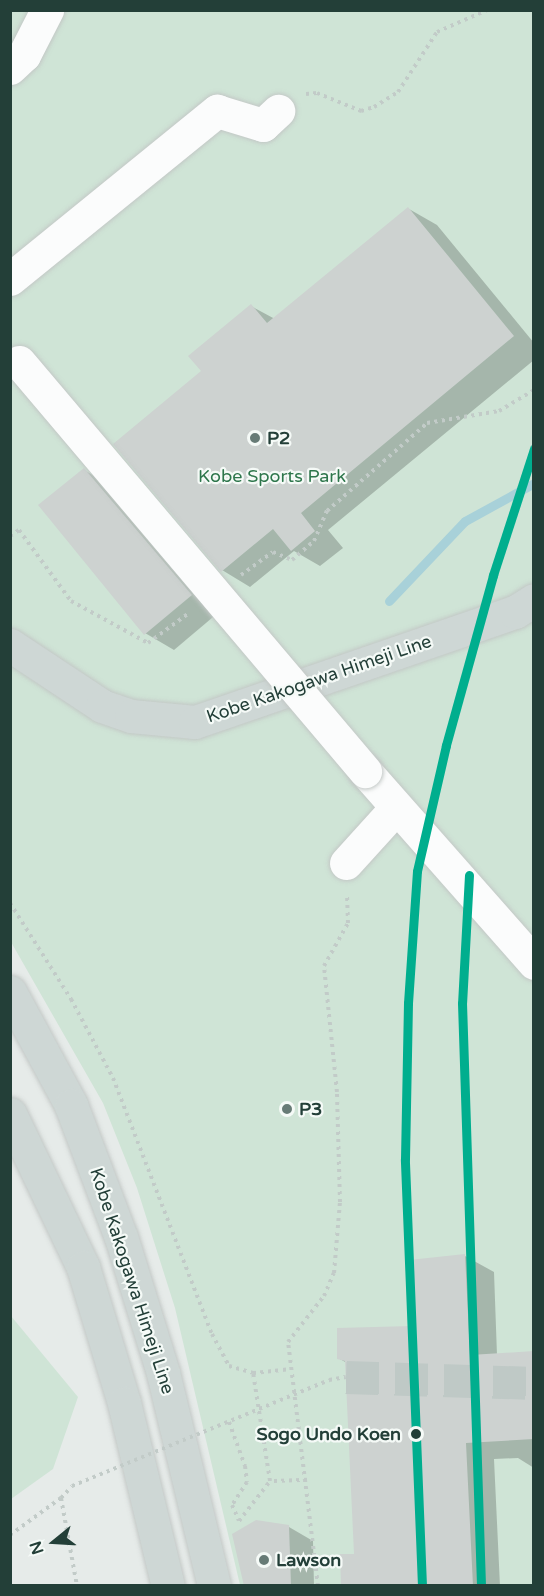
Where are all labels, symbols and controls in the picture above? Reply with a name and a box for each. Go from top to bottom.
place label: P2 [267,427,290,449]
marker: P2 [248,431,262,445]
park label: Kobe Sports Park [198,465,346,487]
street label: Kobe Kakogawa Himeji Line [204,630,434,728]
place label: P3 [299,1098,322,1120]
marker: P3 [280,1102,294,1116]
street label: Kobe Kakogawa Himeji Line [85,1165,179,1397]
place label: Sogo Undo Koen [257,1423,401,1445]
marker: Sogo Undo Koen [406,1424,426,1444]
north arrow [24,1512,84,1572]
text: N [25,1538,48,1557]
place label: Lawson [276,1549,341,1571]
marker: Lawson [257,1553,271,1567]

